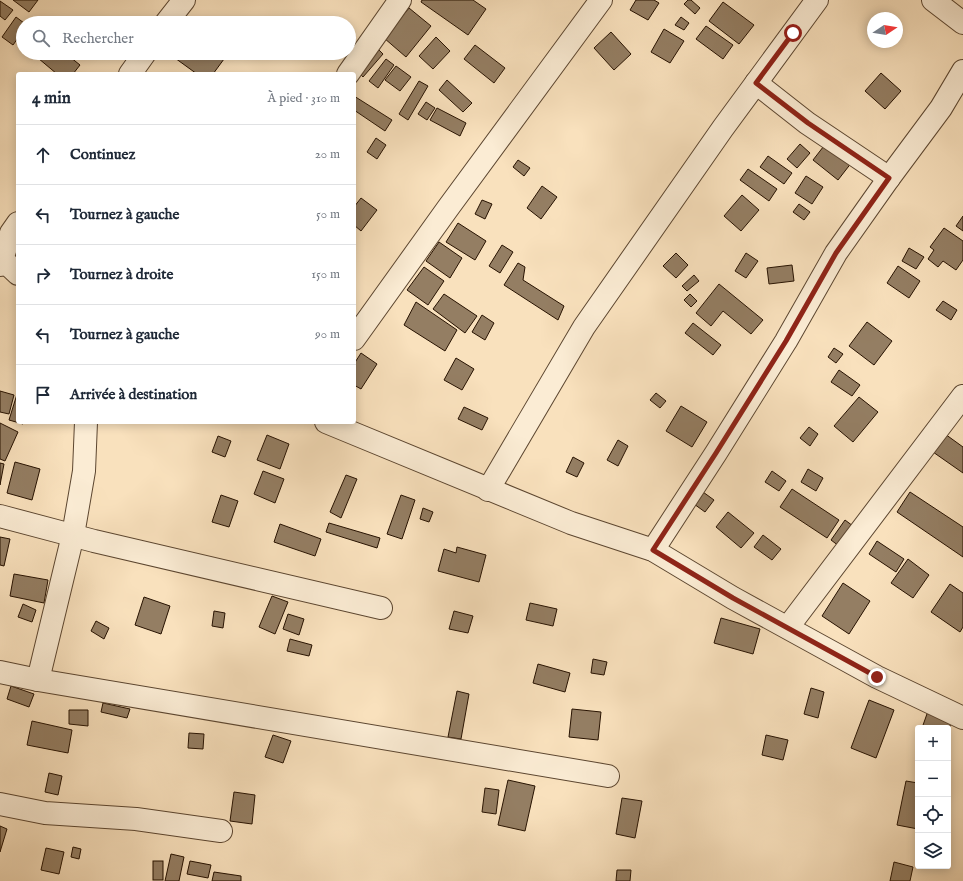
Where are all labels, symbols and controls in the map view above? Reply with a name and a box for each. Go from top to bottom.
north arrow [867,12,903,48]
search box [16,16,356,60]
route start [784,24,802,42]
icon: search [30,27,52,49]
text: Rechercher [62,29,134,48]
text: 4 min [32,88,71,109]
text: À pied · 310 m [268,90,340,107]
icon: ahead [32,144,54,166]
text: Continuez [70,145,135,164]
text: 20 m [315,146,340,163]
icon: left [32,204,54,226]
text: Tournez à gauche [70,205,179,224]
text: 50 m [316,206,340,223]
icon: right [32,264,54,286]
text: Tournez à droite [70,265,173,284]
text: 150 m [311,266,340,283]
icon: left [32,324,54,346]
text: Tournez à gauche [70,325,179,344]
text: 90 m [315,326,340,343]
icon: arrive [32,384,54,406]
text: Arrivée à destination [70,385,197,404]
route end [868,668,886,686]
map controls [915,725,951,869]
button: + [915,725,951,761]
button: − [915,761,951,797]
button: locate [915,797,951,833]
button: layers [915,833,951,869]

